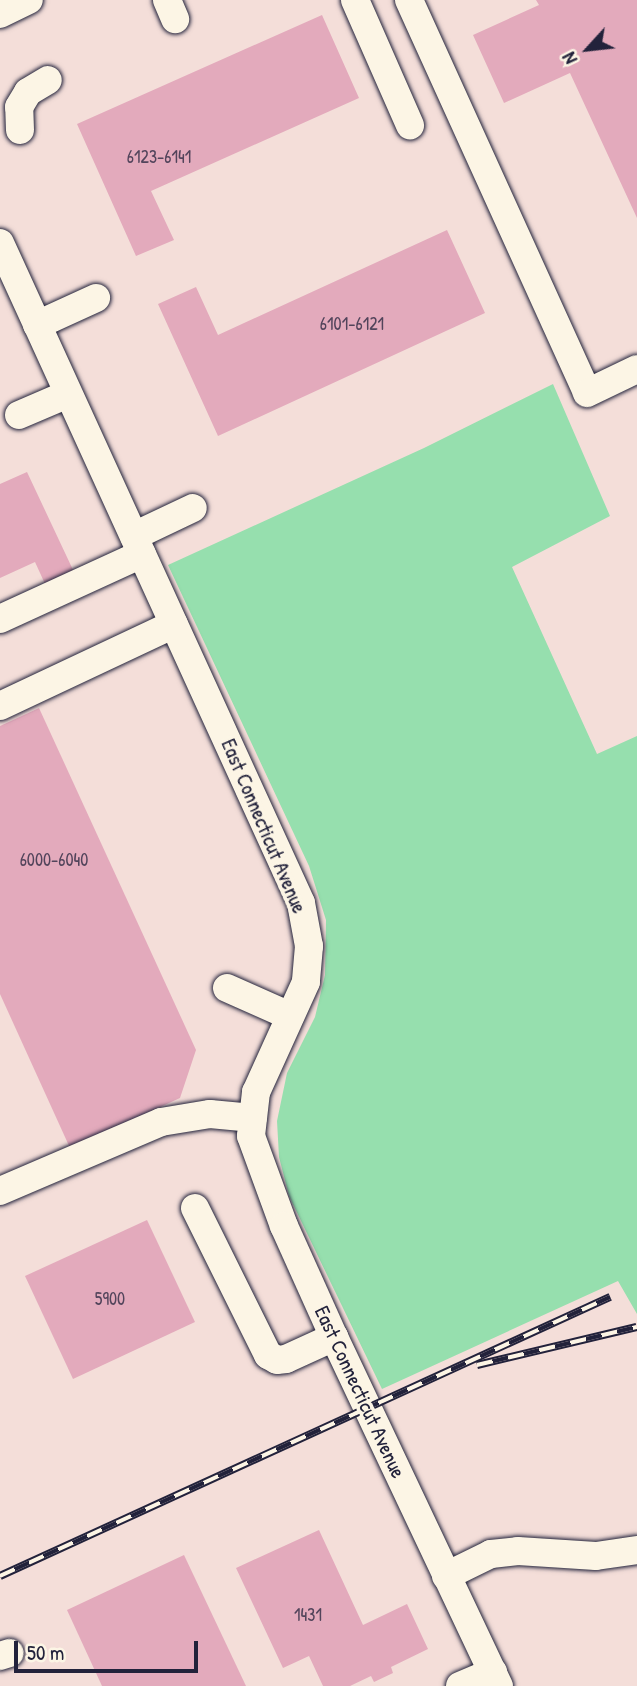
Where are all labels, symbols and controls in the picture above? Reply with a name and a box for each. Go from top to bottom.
north arrow [553,14,623,84]
text: N [555,48,583,69]
house number: 6123-6141 [127,146,191,168]
house number: 6101-6121 [320,313,384,335]
street label: East Connecticut Avenue [216,735,312,917]
house number: 6000-6040 [20,849,88,871]
house number: 5900 [95,1288,125,1310]
street label: East Connecticut Avenue [309,1302,411,1482]
house number: 1431 [294,1604,322,1626]
scale bar [18,1626,201,1670]
text: 50 m [27,1638,64,1667]

